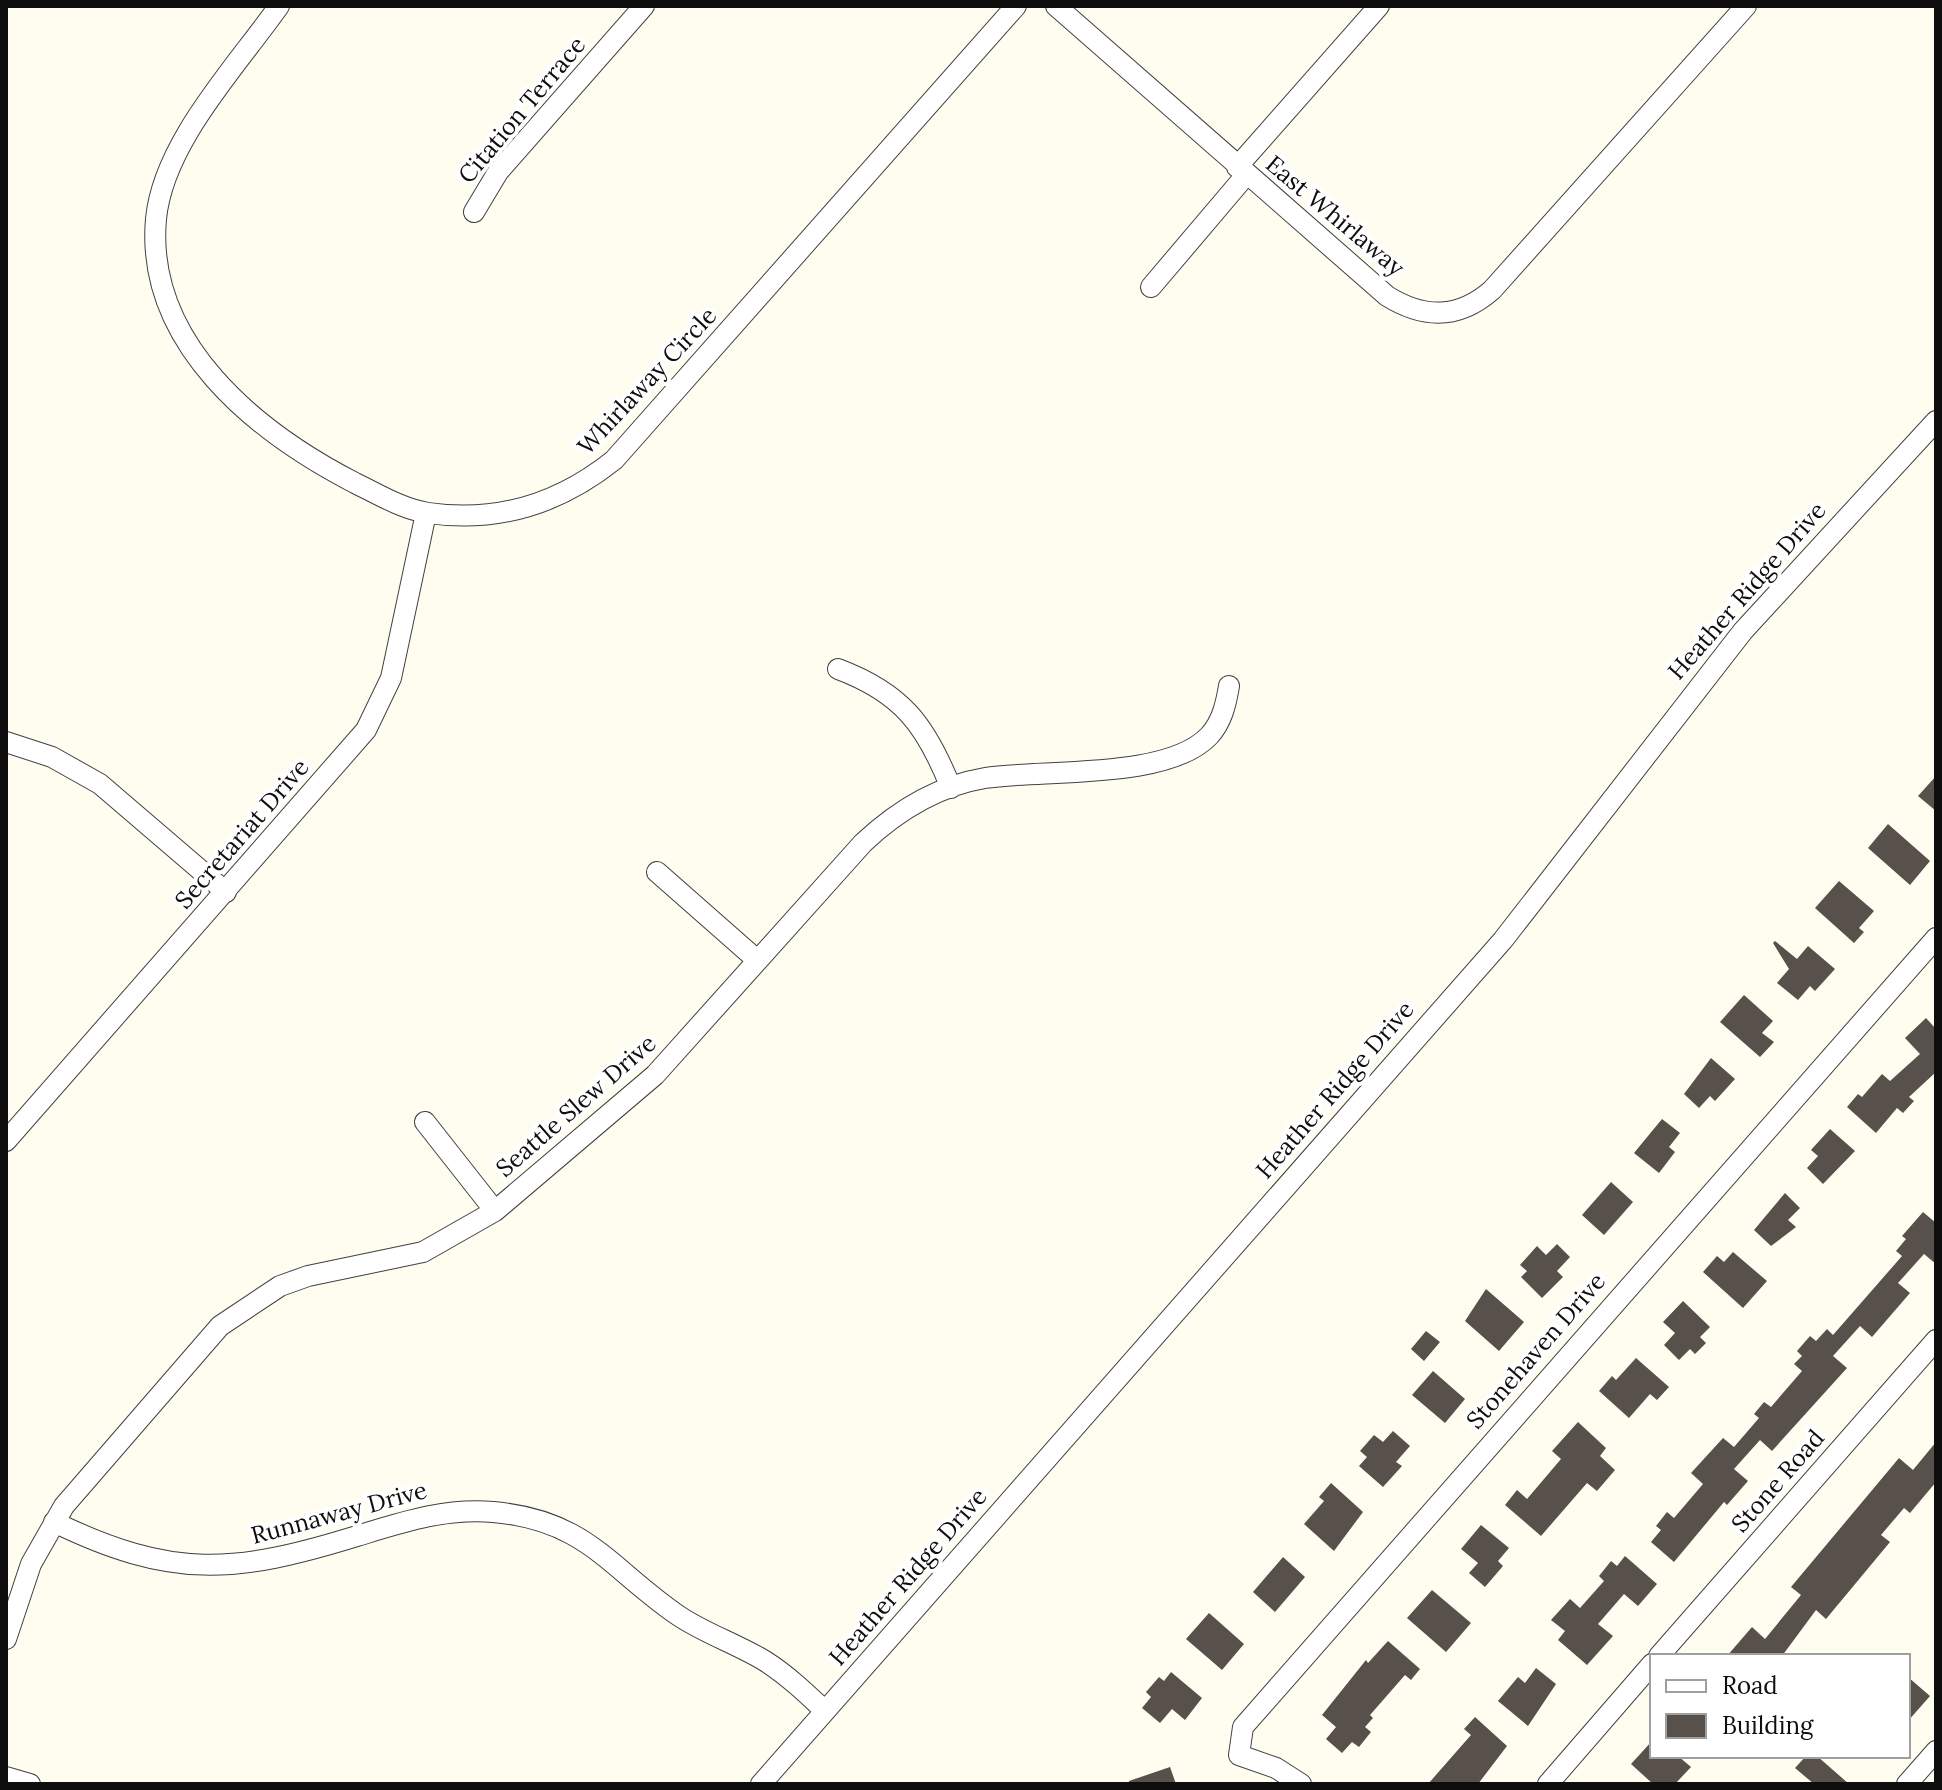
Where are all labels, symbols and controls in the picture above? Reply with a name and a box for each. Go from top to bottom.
street label: Citation Terrace [451,30,592,189]
street label: East Whirlaway [1259,148,1411,283]
street label: Whirlaway Circle [570,300,723,461]
street label: Heather Ridge Drive [1661,495,1832,686]
street label: Secretariat Drive [168,752,315,915]
street label: Heather Ridge Drive [1249,994,1420,1185]
street label: Seattle Slew Drive [489,1028,662,1184]
street label: Stonehaven Drive [1459,1266,1612,1435]
street label: Stone Road [1724,1423,1831,1539]
street label: Runnaway Drive [248,1474,430,1551]
street label: Heather Ridge Drive [822,1481,993,1672]
legend [1650,1654,1910,1758]
text: Road [1722,1670,1778,1701]
text: Building [1722,1710,1814,1741]

